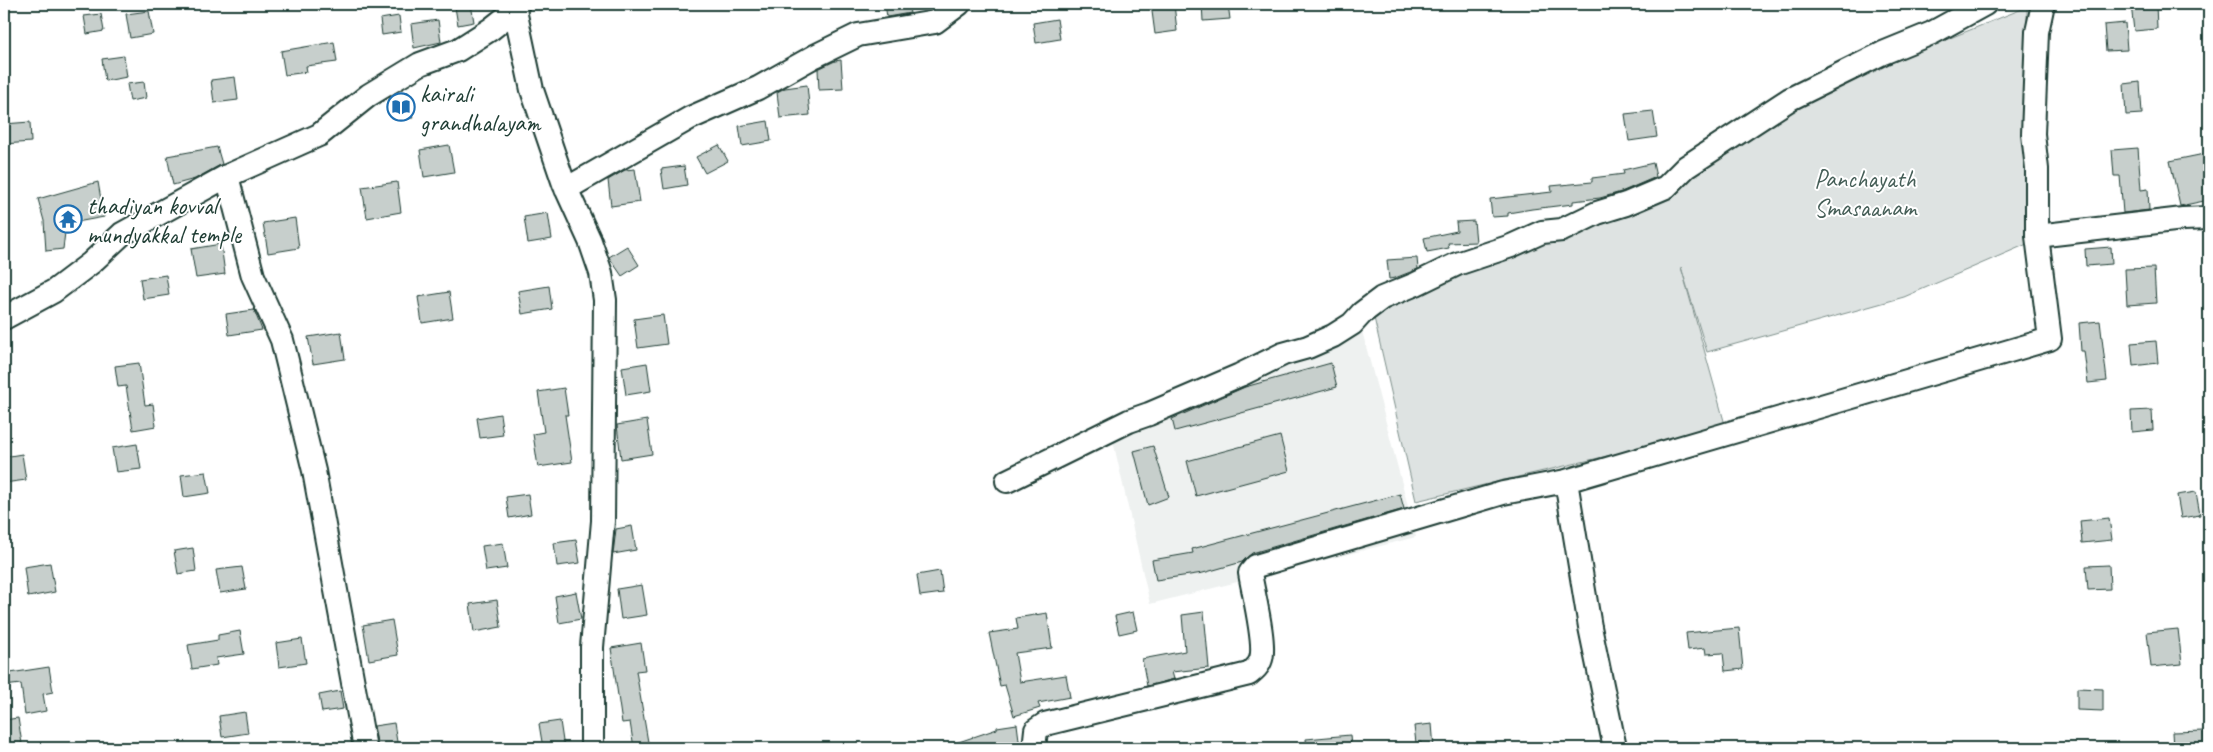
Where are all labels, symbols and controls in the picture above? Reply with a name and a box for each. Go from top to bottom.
place label: kairali grandhalayam [420,78,542,139]
library icon: kairali grandhalayam [386,92,416,122]
park label: Panchayath Smasaanam [1814,163,1918,224]
place label: thadiyan kovval mundyakkal temple [87,190,243,251]
temple icon: thadiyan kovval mundyakkal temple [53,204,83,234]

